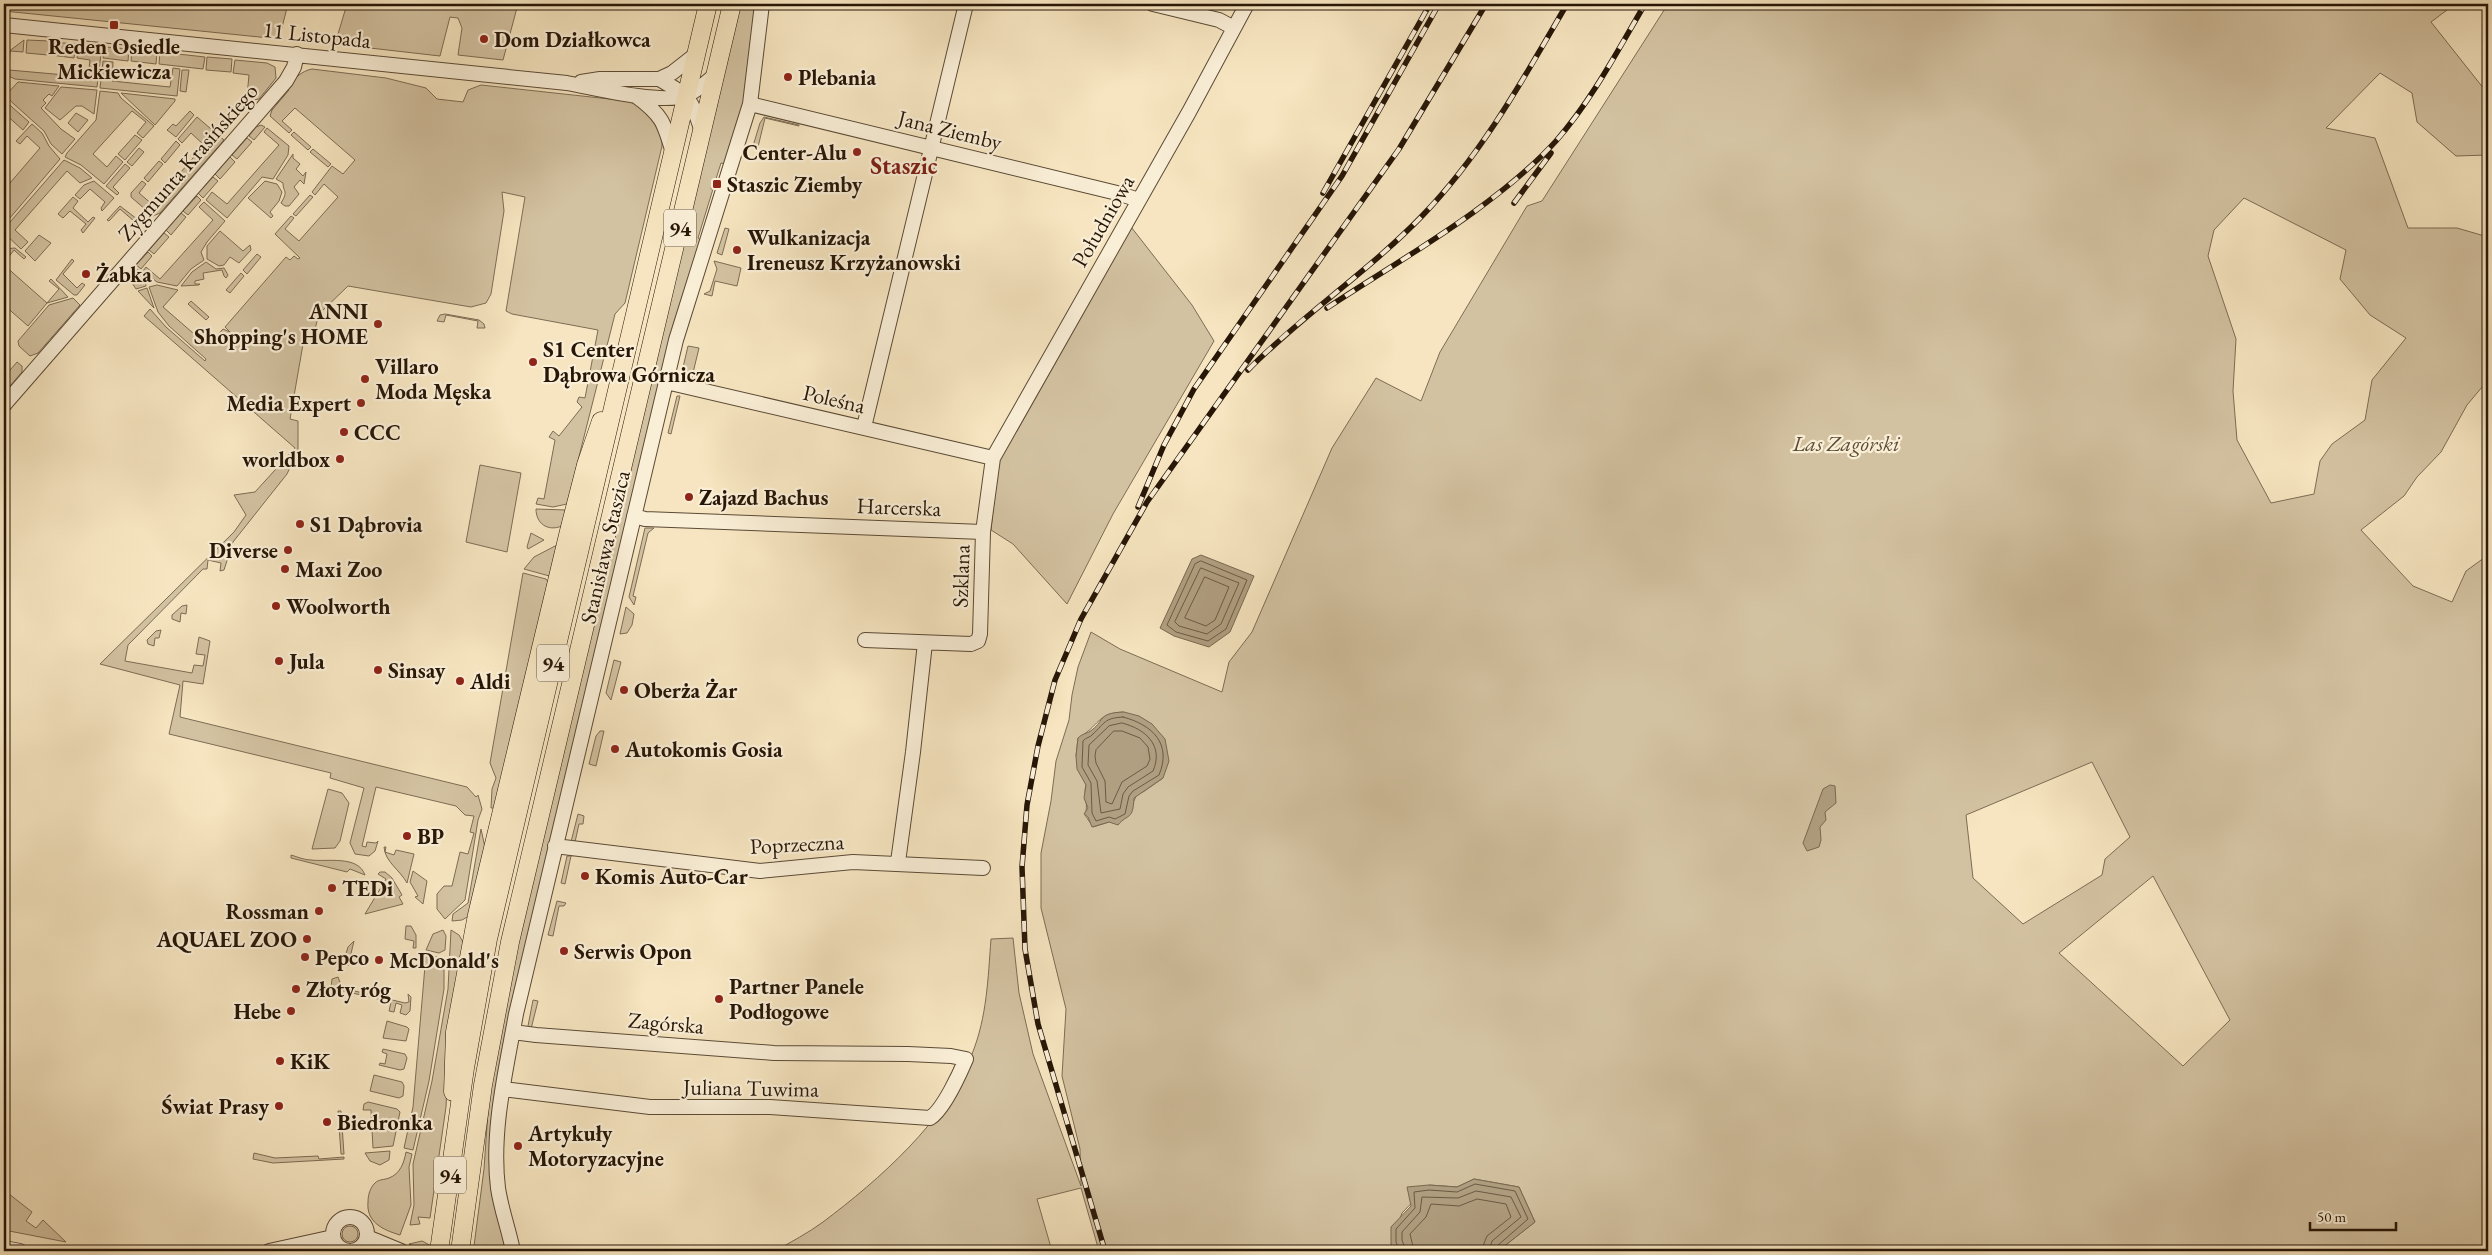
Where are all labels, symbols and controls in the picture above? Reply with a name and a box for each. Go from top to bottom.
street label: 11 Listopada [262,15,373,55]
marker: Reden Osiedle Mickiewicza [108,19,120,31]
place label: Dom Działkowca [494,25,651,54]
place label: Reden Osiedle Mickiewicza [48,32,180,86]
marker: Dom Działkowca [478,33,490,45]
place label: Plebania [798,63,877,92]
marker: Plebania [782,71,794,83]
street label: Zygmunta Krasińskiego [111,77,265,247]
street label: Jana Ziemby [893,103,1005,157]
place label: Center-Alu [743,138,847,167]
marker: Center-Alu [851,146,863,158]
district label: Staszic [870,150,938,181]
place label: Staszic Ziemby [727,170,863,199]
street label: Południowa [1065,170,1141,272]
marker: Staszic Ziemby [711,178,723,190]
road number: 94 [664,210,696,247]
place label: Wulkanizacja Ireneusz Krzyżanowski [747,223,961,277]
marker: Wulkanizacja Ireneusz Krzyżanowski [731,244,743,256]
place label: Żabka [96,260,152,289]
marker: Żabka [80,268,92,280]
place label: ANNI Shopping's HOME [194,297,368,351]
marker: ANNI Shopping's HOME [372,318,384,330]
place label: S1 Center Dąbrowa Górnicza [543,335,715,389]
place label: Villaro Moda Męska [375,352,492,406]
marker: S1 Center Dąbrowa Górnicza [527,356,539,368]
marker: Villaro Moda Męska [359,373,371,385]
street label: Poleśna [800,378,868,420]
place label: Media Expert [226,389,352,418]
marker: Media Expert [355,397,367,409]
place label: CCC [354,418,401,447]
marker: CCC [338,426,350,438]
park label: Las Zagórski [1792,429,1901,458]
place label: worldbox [242,445,330,474]
marker: worldbox [334,453,346,465]
street label: Stanisława Staszica [573,467,637,627]
place label: Zajazd Bachus [699,483,828,512]
marker: Zajazd Bachus [683,491,695,503]
street label: Harcerska [856,491,942,523]
place label: S1 Dąbrovia [310,510,423,539]
marker: S1 Dąbrovia [294,518,306,530]
place label: Diverse [209,536,278,565]
marker: Diverse [282,544,294,556]
street label: Szklana [945,544,977,608]
place label: Maxi Zoo [295,555,382,584]
marker: Maxi Zoo [279,563,291,575]
place label: Woolworth [286,592,391,621]
marker: Woolworth [270,600,282,612]
road number: 94 [537,644,569,681]
place label: Jula [287,647,325,676]
marker: Jula [273,655,285,667]
place label: Sinsay [388,656,446,685]
marker: Sinsay [372,664,384,676]
place label: Aldi [469,667,511,696]
marker: Aldi [454,675,466,687]
place label: Oberża Żar [634,676,738,705]
marker: Oberża Żar [618,684,630,696]
place label: Autokomis Gosia [624,735,783,764]
marker: Autokomis Gosia [609,743,621,755]
place label: BP [417,822,444,851]
street label: Poprzeczna [749,827,845,861]
marker: BP [401,830,413,842]
place label: Komis Auto-Car [595,862,749,891]
marker: Komis Auto-Car [579,870,591,882]
place label: TEDi [342,874,394,903]
marker: TEDi [326,882,338,894]
place label: Rossman [226,897,310,926]
marker: Rossman [313,905,325,917]
place label: AQUAEL ZOO [156,925,297,954]
marker: AQUAEL ZOO [301,933,313,945]
place label: Serwis Opon [574,937,692,966]
place label: Pepco [315,943,369,972]
marker: Serwis Opon [558,945,570,957]
place label: McDonald's [389,946,499,975]
marker: Pepco [299,951,311,963]
marker: McDonald's [373,954,385,966]
place label: Partner Panele Podłogowe [729,972,864,1026]
place label: Złoty róg [306,975,392,1004]
marker: Złoty róg [290,983,302,995]
marker: Partner Panele Podłogowe [713,993,725,1005]
place label: Hebe [233,997,281,1026]
marker: Hebe [285,1005,297,1017]
street label: Zagórska [627,1005,705,1041]
place label: KiK [290,1047,330,1076]
marker: KiK [274,1055,286,1067]
street label: Juliana Tuwima [681,1072,819,1104]
place label: Świat Prasy [162,1092,269,1121]
marker: Świat Prasy [273,1100,285,1112]
place label: Biedronka [337,1108,433,1137]
marker: Biedronka [321,1116,333,1128]
place label: Artykuły Motoryzacyjne [527,1119,664,1173]
marker: Artykuły Motoryzacyjne [512,1140,524,1152]
road number: 94 [434,1156,466,1194]
scale bar [2310,1200,2396,1232]
text: 50 m [2317,1207,2346,1226]

